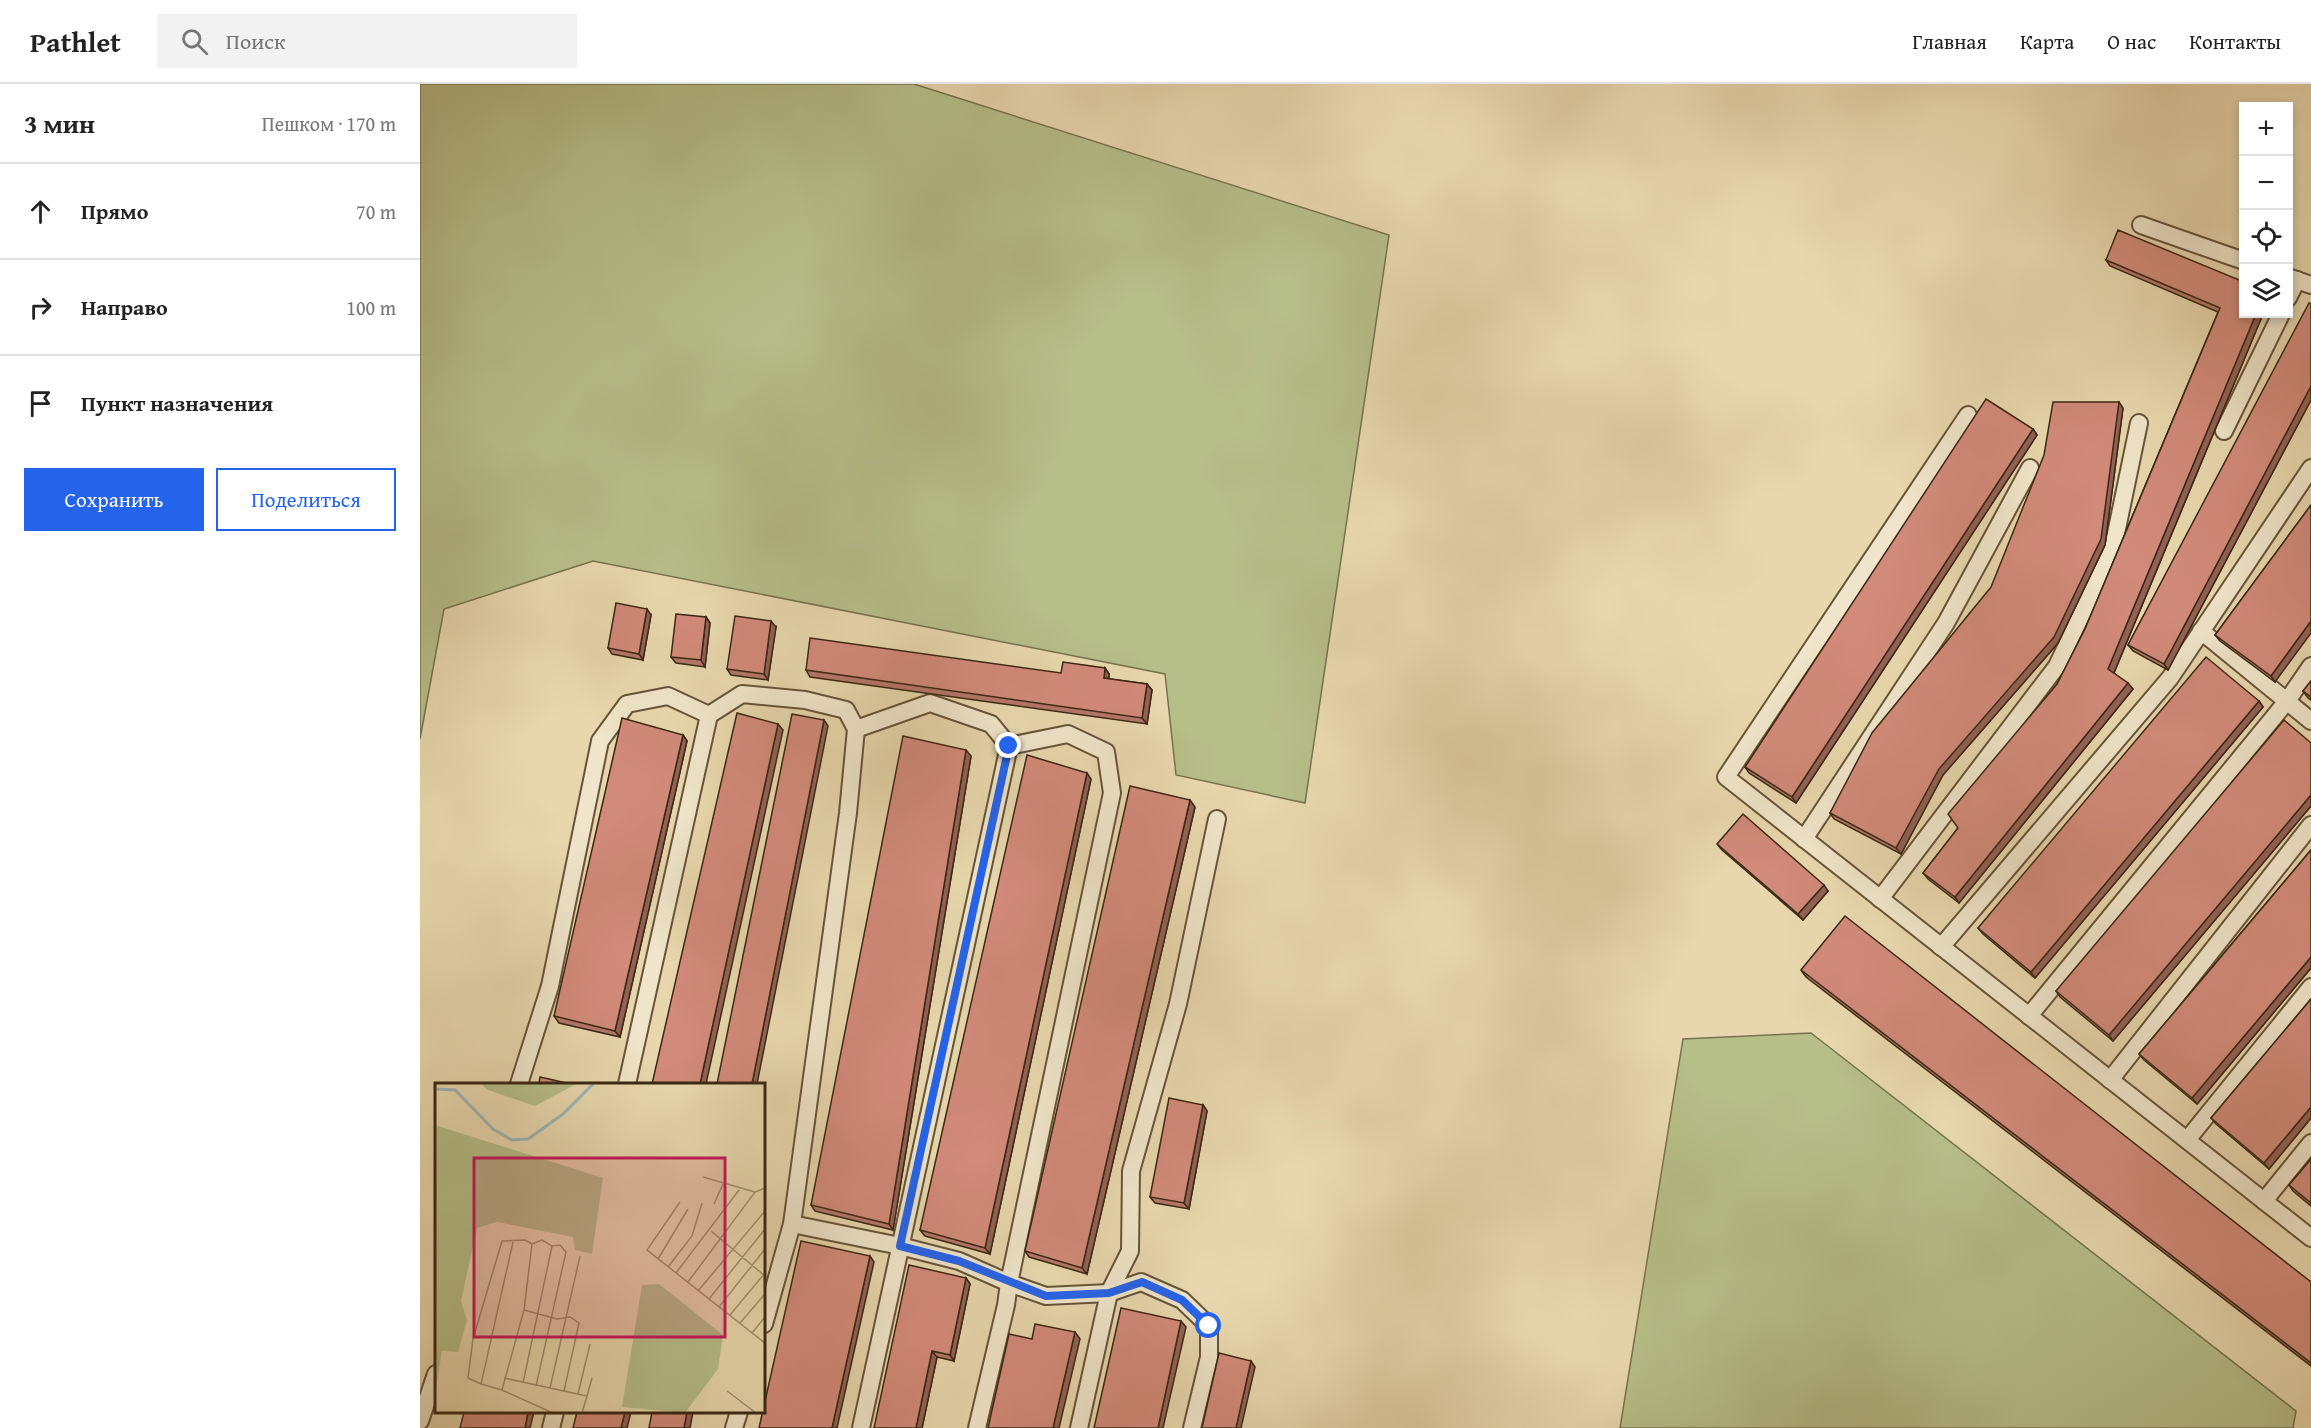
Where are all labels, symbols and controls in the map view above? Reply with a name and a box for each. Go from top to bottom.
search box [157,14,577,68]
text: Pathlet [30,21,121,62]
icon: search [178,25,211,58]
text: Поиск [226,25,286,57]
text: Главная [1912,26,1987,57]
text: Карта [2020,26,2074,57]
text: О нас [2107,26,2156,57]
text: Контакты [2189,26,2281,57]
map controls [2239,102,2293,318]
button: + [2239,102,2293,156]
text: 3 мин [24,104,95,143]
text: Пешком · 170 m [262,109,396,138]
button: − [2239,156,2293,210]
icon: ahead [24,195,57,228]
text: Прямо [81,195,148,227]
text: 70 m [356,197,396,226]
button: locate [2239,210,2293,264]
button: layers [2239,264,2293,318]
icon: right [24,291,57,324]
text: Направо [81,291,168,323]
text: 100 m [346,293,396,322]
icon: arrive [24,387,57,420]
text: Пункт назначения [81,387,273,419]
button: Сохранить [24,468,204,531]
button: Поделиться [216,468,396,531]
route end [995,732,1021,758]
inset map [435,1083,765,1413]
route start [1195,1312,1221,1338]

